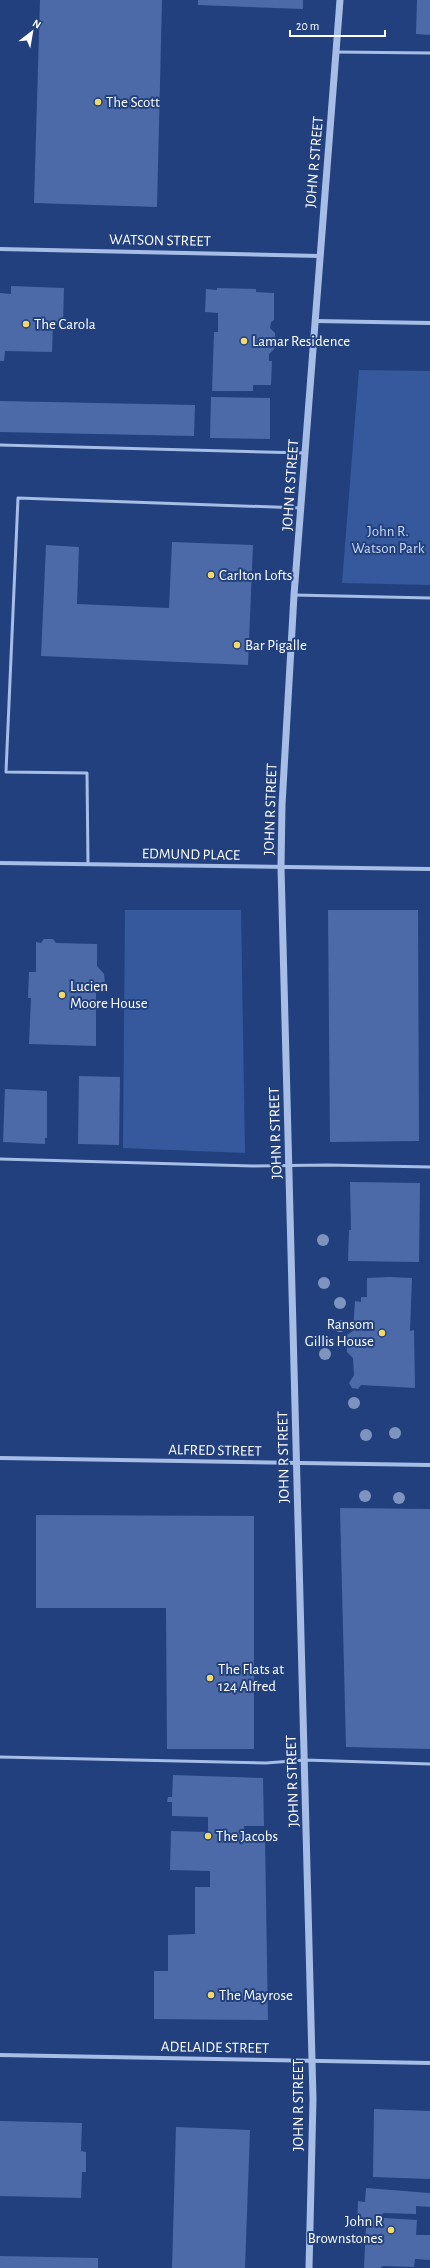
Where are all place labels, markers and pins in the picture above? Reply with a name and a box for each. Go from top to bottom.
place label: The Scott [106,95,160,110]
marker: The Scott [93,97,103,107]
place label: The Carola [34,317,96,332]
marker: The Carola [21,319,31,329]
place label: Lamar Residence [252,334,350,349]
marker: Lamar Residence [239,336,249,346]
place label: Carlton Lofts [219,568,292,583]
marker: Carlton Lofts [206,570,216,580]
place label: Bar Pigalle [245,638,307,653]
marker: Bar Pigalle [232,640,242,650]
place label: Lucien Moore House [70,979,148,1011]
marker: Lucien Moore House [57,990,67,1000]
place label: Ransom Gillis House [305,1317,374,1349]
marker: Ransom Gillis House [377,1328,387,1338]
place label: The Flats at 124 Alfred [218,1662,284,1694]
marker: The Flats at 124 Alfred [205,1673,215,1683]
place label: The Jacobs [216,1829,278,1844]
marker: The Jacobs [203,1831,213,1841]
place label: The Mayrose [219,1988,293,2003]
marker: The Mayrose [206,1990,216,2000]
place label: John R Brownstones [308,2214,383,2246]
marker: John R Brownstones [386,2225,396,2235]

